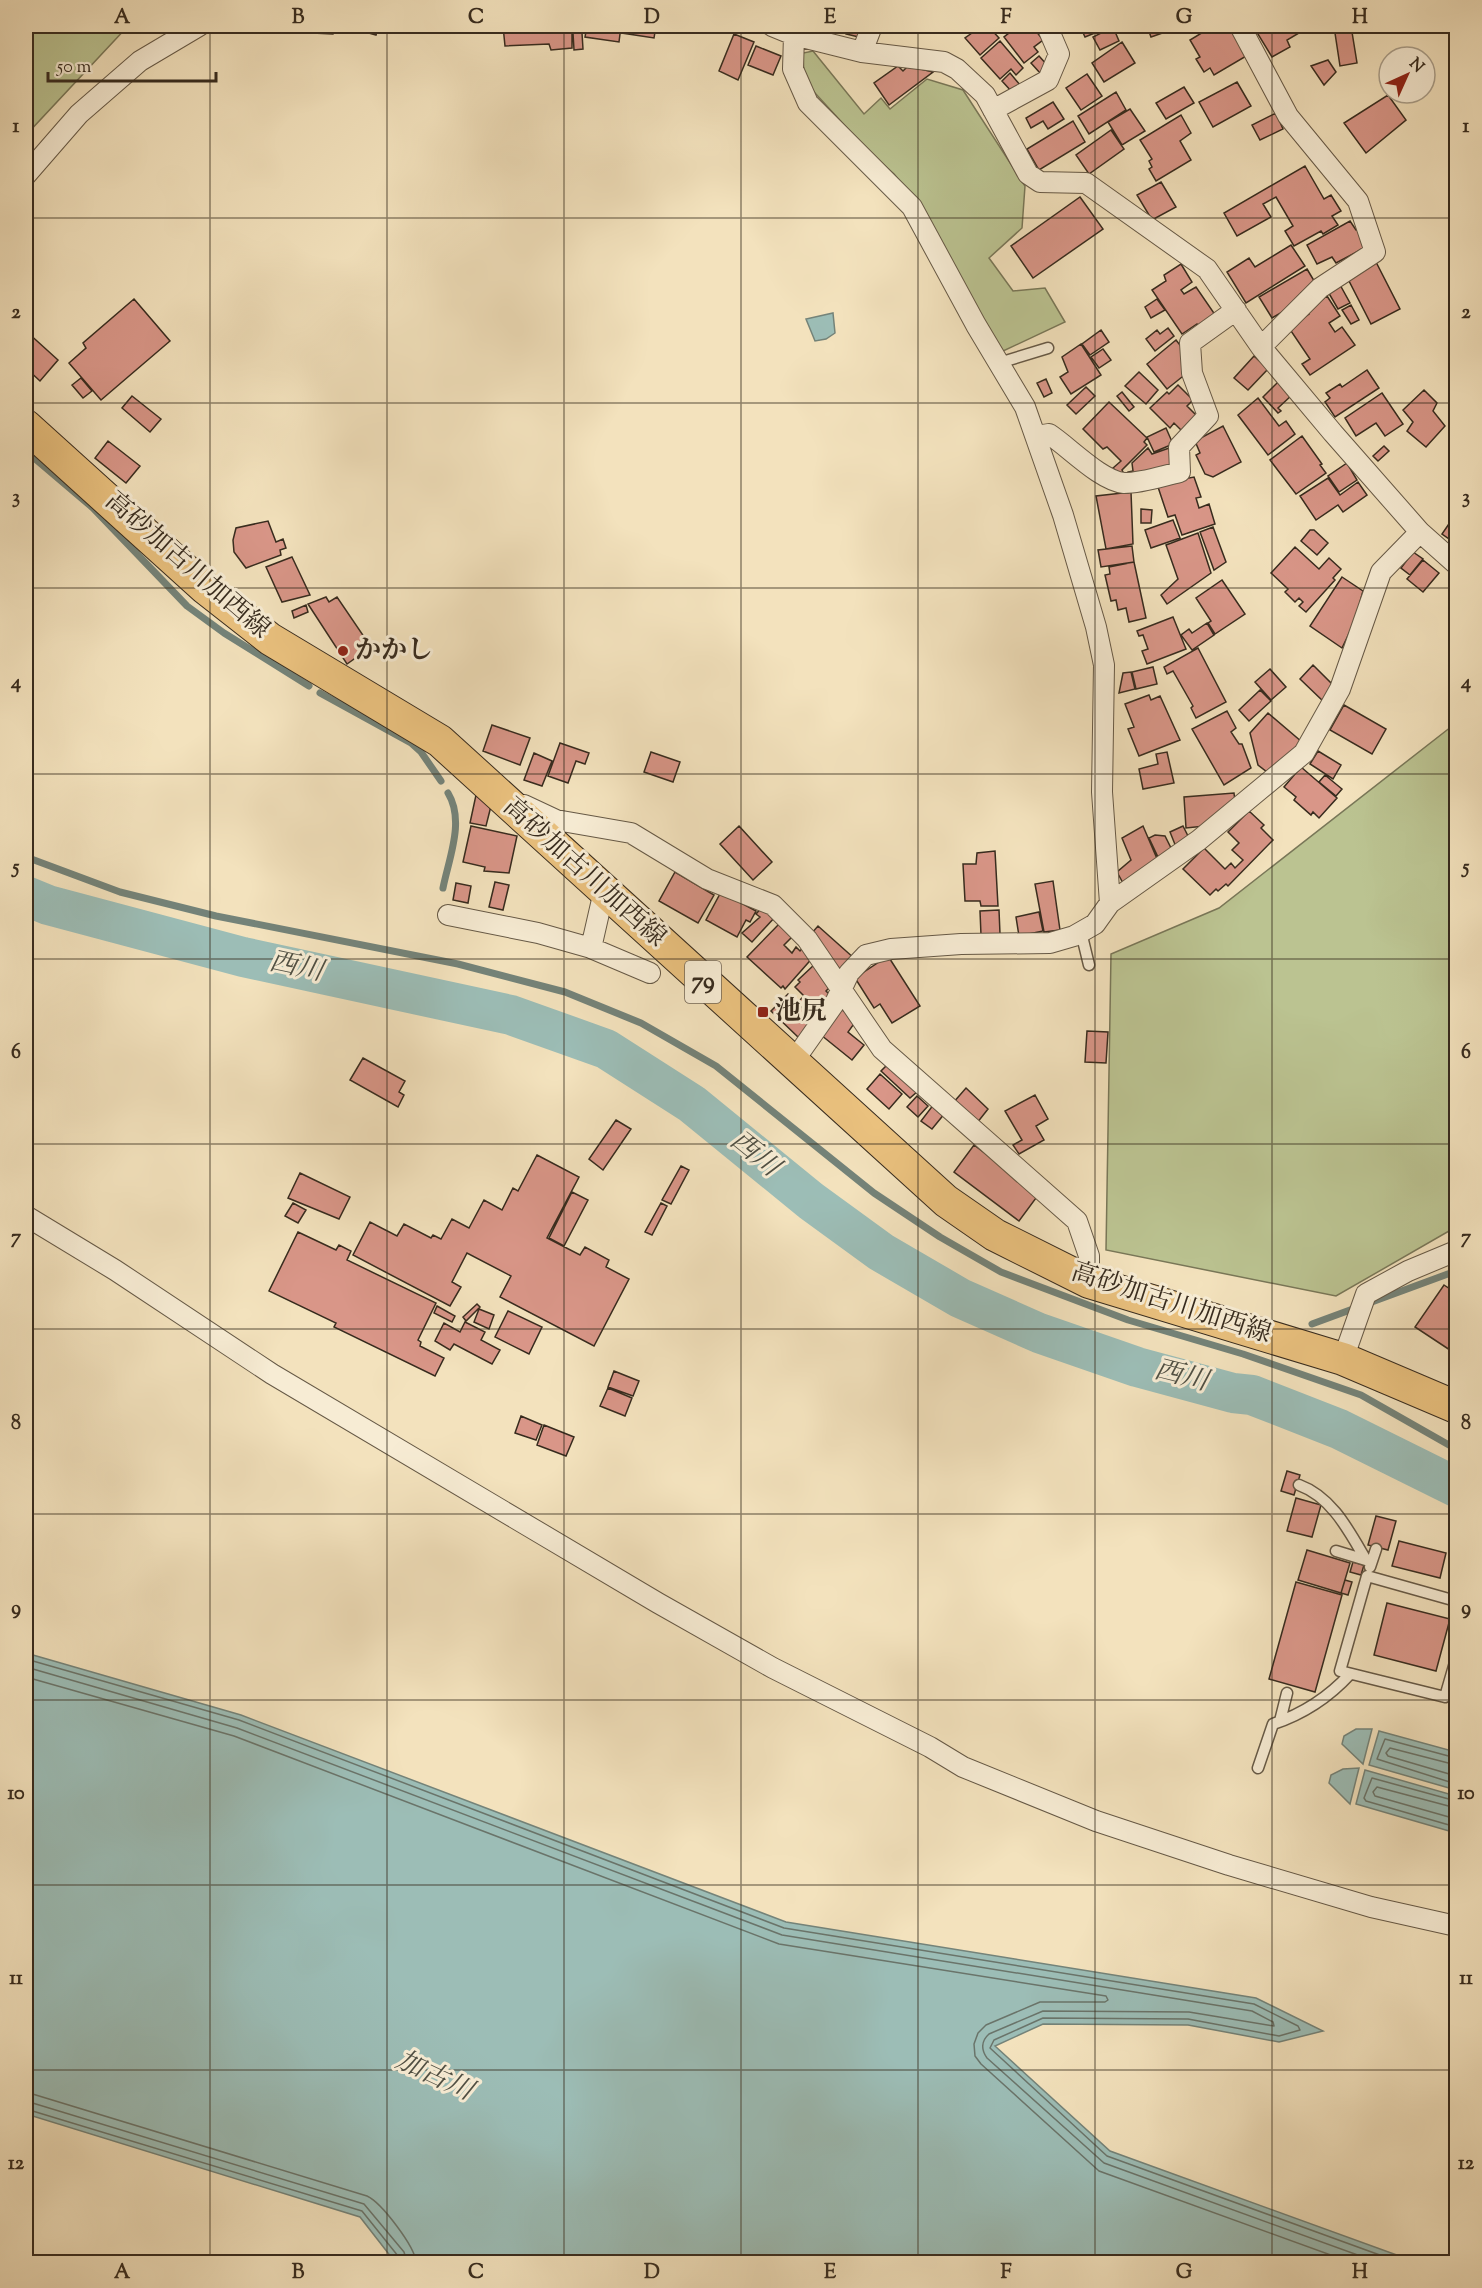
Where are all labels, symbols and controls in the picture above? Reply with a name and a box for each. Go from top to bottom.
text: A [114,4,131,33]
text: B [292,4,305,33]
text: C [468,4,484,33]
text: D [644,4,660,33]
text: E [824,4,837,33]
text: F [1000,4,1012,33]
text: G [1176,4,1193,33]
text: H [1352,4,1368,33]
scale bar [48,45,216,83]
north arrow [1377,45,1437,105]
text: N [1403,54,1429,79]
text: 50 m [56,55,92,81]
text: 1 [13,113,20,142]
text: 1 [1463,113,1470,142]
text: 2 [11,299,21,328]
text: 2 [1461,299,1471,328]
text: 3 [12,484,20,513]
street label: 高砂加古川加西線 [96,484,278,648]
text: 3 [1462,484,1470,513]
place label: かかし [355,633,433,670]
marker: かかし [336,644,350,658]
text: 4 [10,669,21,698]
text: 4 [1460,669,1471,698]
street label: 高砂加古川加西線 [494,790,674,956]
text: 5 [11,854,20,883]
text: 5 [1461,854,1470,883]
water label: 西川 [266,943,329,993]
road number: 79 [685,961,721,1003]
place label: 池尻 [775,994,827,1031]
marker: 池尻 [756,1005,770,1019]
text: 6 [11,1039,21,1068]
text: 6 [1461,1039,1471,1068]
water label: 西川 [721,1123,790,1189]
text: 7 [11,1224,22,1253]
text: 7 [1461,1224,1472,1253]
street label: 高砂加古川加西線 [1066,1254,1276,1354]
water label: 西川 [1150,1352,1215,1403]
text: 8 [11,1410,21,1439]
text: 8 [1461,1410,1471,1439]
text: 9 [11,1595,21,1624]
text: 9 [1461,1595,1471,1624]
text: 10 [7,1780,25,1809]
text: 10 [1457,1780,1475,1809]
text: 11 [9,1965,23,1994]
text: 11 [1459,1965,1473,1994]
water label: 加古川 [389,2042,482,2113]
text: 12 [8,2150,25,2179]
text: 12 [1458,2150,1475,2179]
text: A [114,2259,131,2288]
text: B [292,2259,305,2288]
text: C [468,2259,484,2288]
text: D [644,2259,660,2288]
text: E [824,2259,837,2288]
text: F [1000,2259,1012,2288]
text: G [1176,2259,1193,2288]
text: H [1352,2259,1368,2288]

